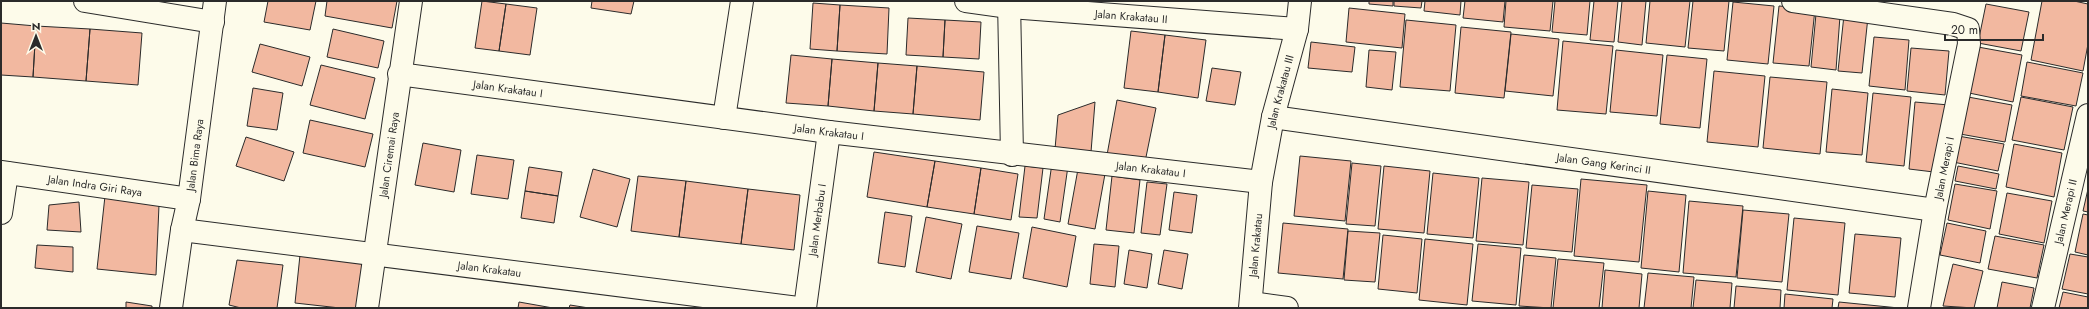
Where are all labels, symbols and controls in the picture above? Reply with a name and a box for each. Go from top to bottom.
street label: Jalan Krakatau II [1092,5,1168,27]
north arrow [16,16,56,56]
scale bar [1945,16,2043,42]
text: N [32,18,40,34]
text: 20 m [1951,21,1978,39]
street label: Jalan Krakatau III [1263,53,1298,132]
street label: Jalan Krakatau I [470,76,544,101]
street label: Jalan Ciremai Raya [375,111,403,200]
street label: Jalan Bima Raya [182,118,207,194]
street label: Jalan Krakatau I [791,119,865,144]
street label: Jalan Merapi I [1930,135,1958,203]
street label: Jalan Gang Kerinci II [1554,149,1652,178]
street label: Jalan Krakatau I [1113,157,1187,181]
street label: Jalan Indra Giri Raya [45,171,143,200]
street label: Jalan Merapi II [2050,177,2081,248]
street label: Jalan Merbabu I [804,183,830,259]
street label: Jalan Krakatau [1245,213,1266,280]
street label: Jalan Krakatau [455,257,522,281]

